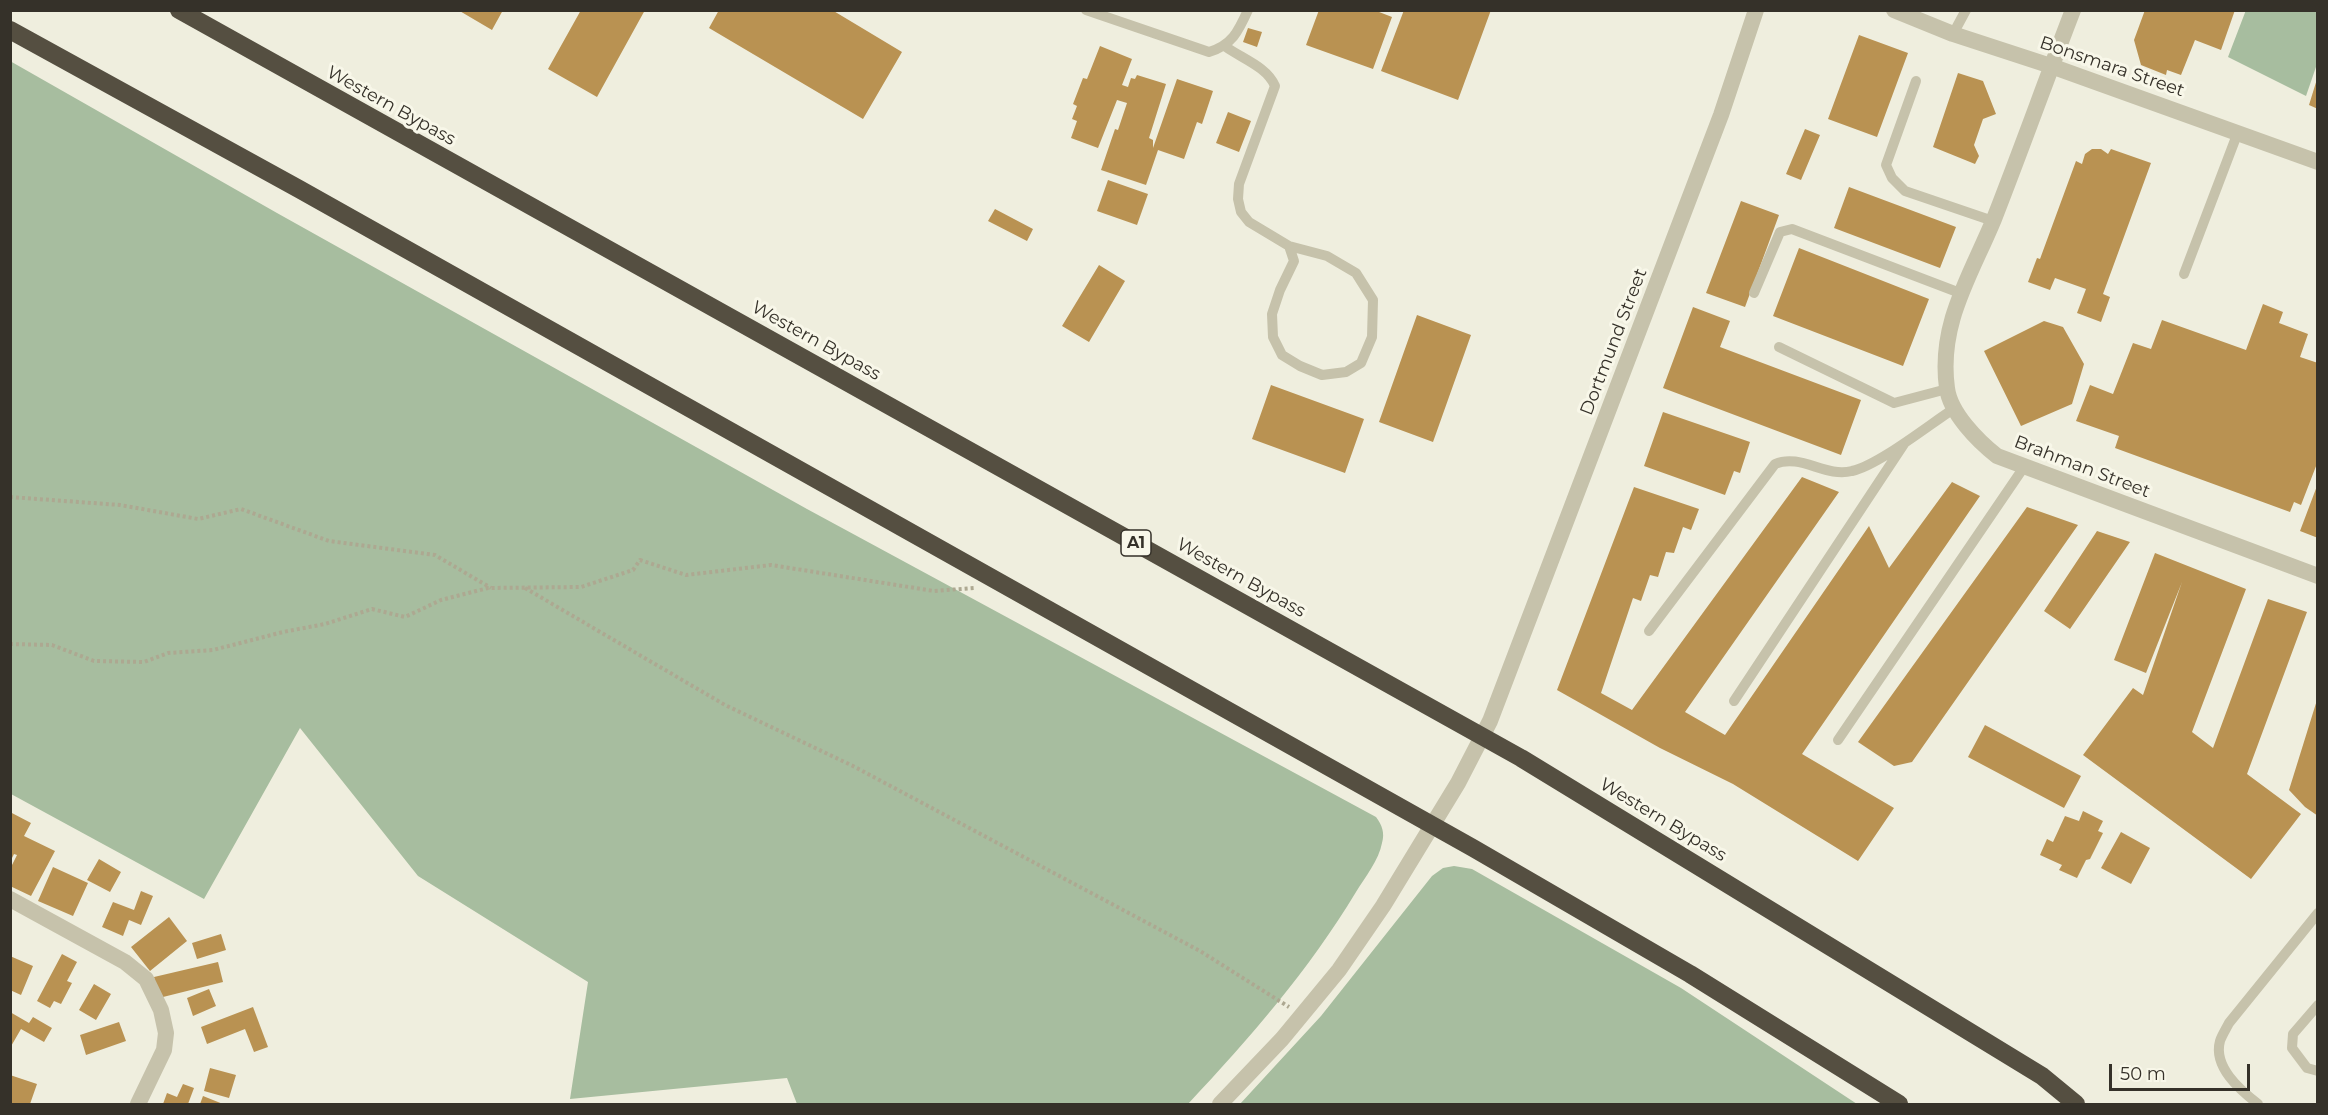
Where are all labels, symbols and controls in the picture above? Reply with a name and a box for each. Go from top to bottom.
street label: Bonsmara Street [2037,32,2187,102]
street label: Western Bypass [323,62,459,150]
street label: Dortmund Street [1576,265,1652,419]
street label: Western Bypass [748,297,884,385]
street label: Brahman Street [2011,431,2153,503]
road number: A1 [1121,530,1151,556]
street label: Western Bypass [1173,534,1309,622]
street label: Western Bypass [1596,774,1730,866]
scale bar [2112,1052,2253,1090]
text: 50 m [2120,1063,2166,1085]

